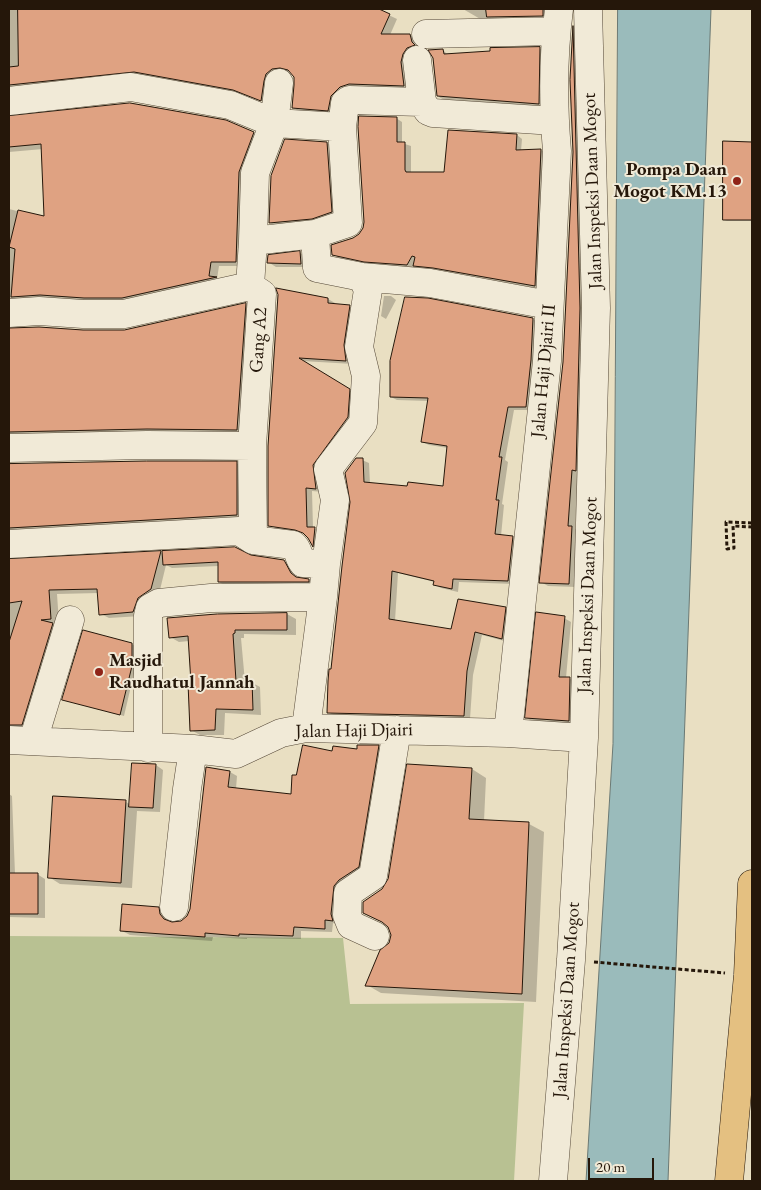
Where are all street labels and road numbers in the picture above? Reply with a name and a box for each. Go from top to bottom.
street label: Jalan Inspeksi Daan Mogot [578,92,608,290]
street label: Jalan Haji Djairi II [527,303,561,439]
street label: Gang A2 [245,306,273,374]
street label: Jalan Inspeksi Daan Mogot [573,496,603,694]
street label: Jalan Haji Djairi [295,719,413,743]
street label: Jalan Inspeksi Daan Mogot [549,901,585,1099]

